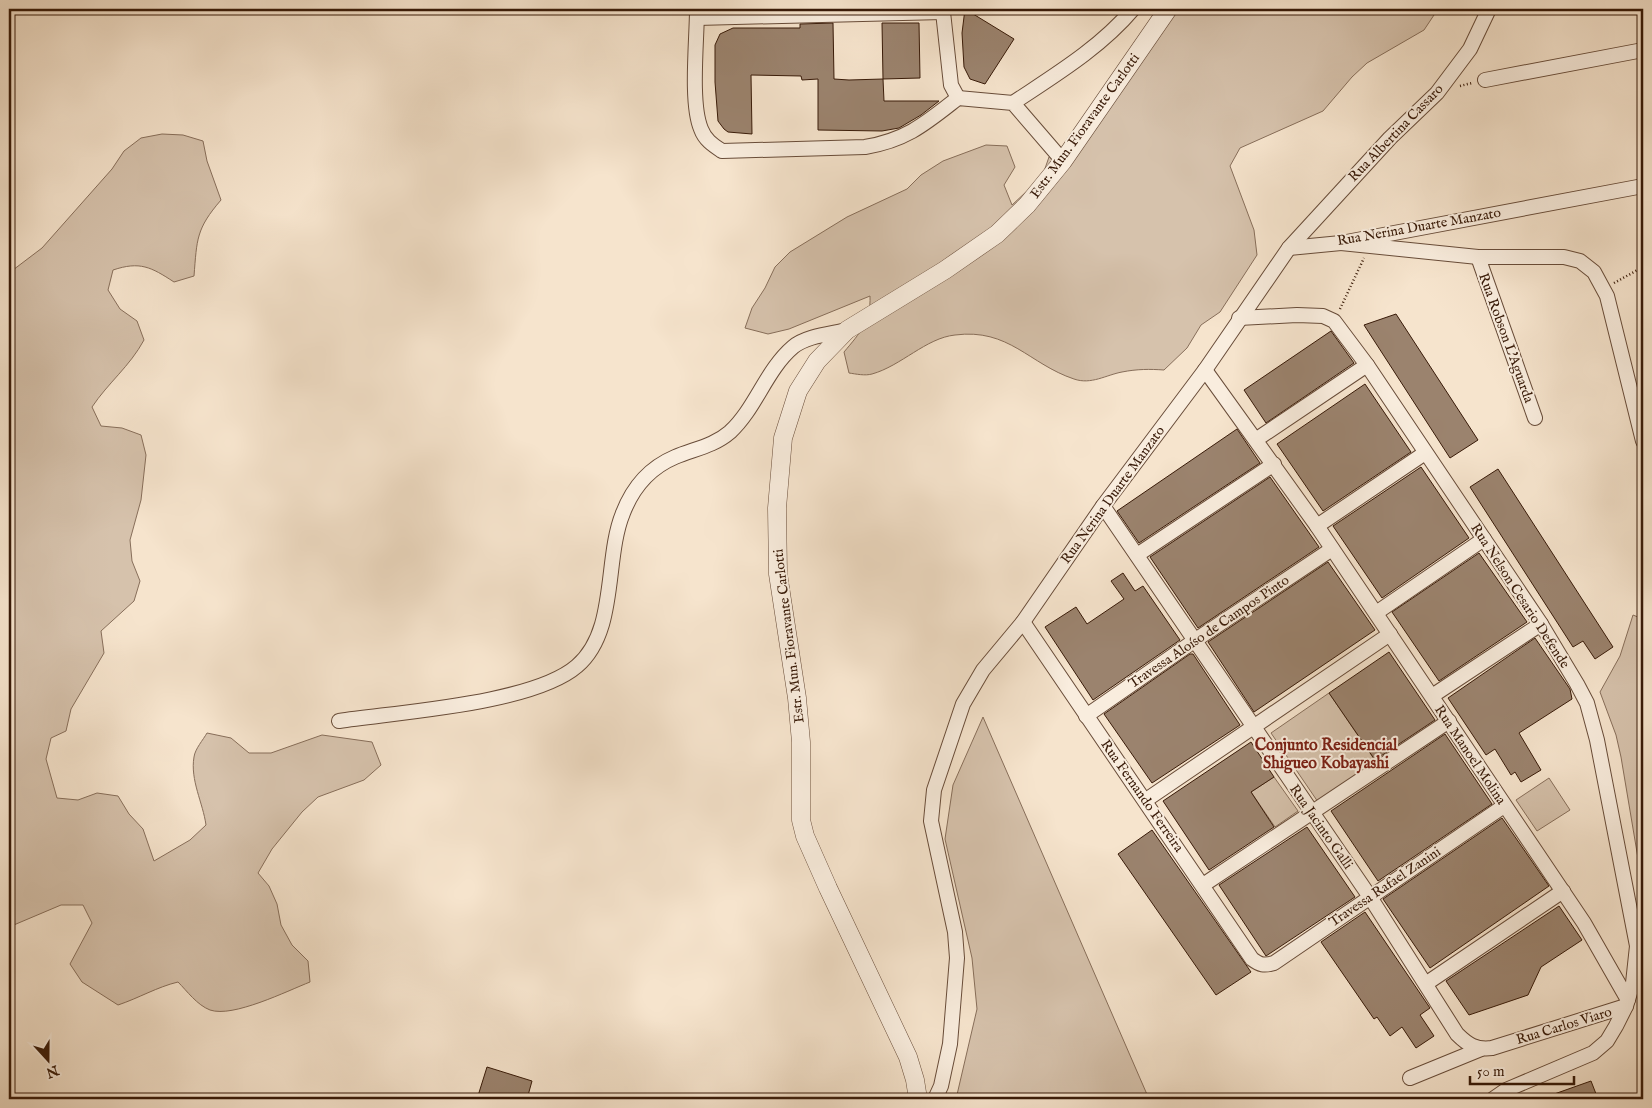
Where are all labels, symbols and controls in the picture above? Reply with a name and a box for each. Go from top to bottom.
street label: Estr. Mun. Fioravante Carlotti [1026,50,1144,202]
street label: Rua Albertina Cassaro [1345,80,1448,186]
street label: Rua Nerina Duarte Manzato [1336,204,1503,250]
street label: Rua Robson L'Aguarda [1474,271,1538,406]
street label: Rua Nerina Duarte Manzato [1057,422,1169,567]
street label: Rua Nelson Cesario Defende [1466,520,1574,672]
street label: Estr. Mun. Fioravante Carlotti [769,548,809,724]
street label: Travessa Aloíso de Campos Pinto [1125,571,1293,693]
street label: Rua Manoel Molina [1430,702,1510,809]
street label: Rua Fernando Ferreira [1096,736,1188,856]
district label: Conjunto Residencial Shigueo Kobayashi [1255,736,1398,774]
street label: Rua Jacinto Galli [1285,781,1357,873]
street label: Travessa Rafael Zanini [1326,843,1445,931]
street label: Rua Carlos Viaro [1514,1003,1614,1049]
north arrow [22,1036,72,1086]
scale bar [1470,1053,1573,1085]
text: N [43,1060,62,1082]
text: 50 m [1477,1062,1505,1081]

